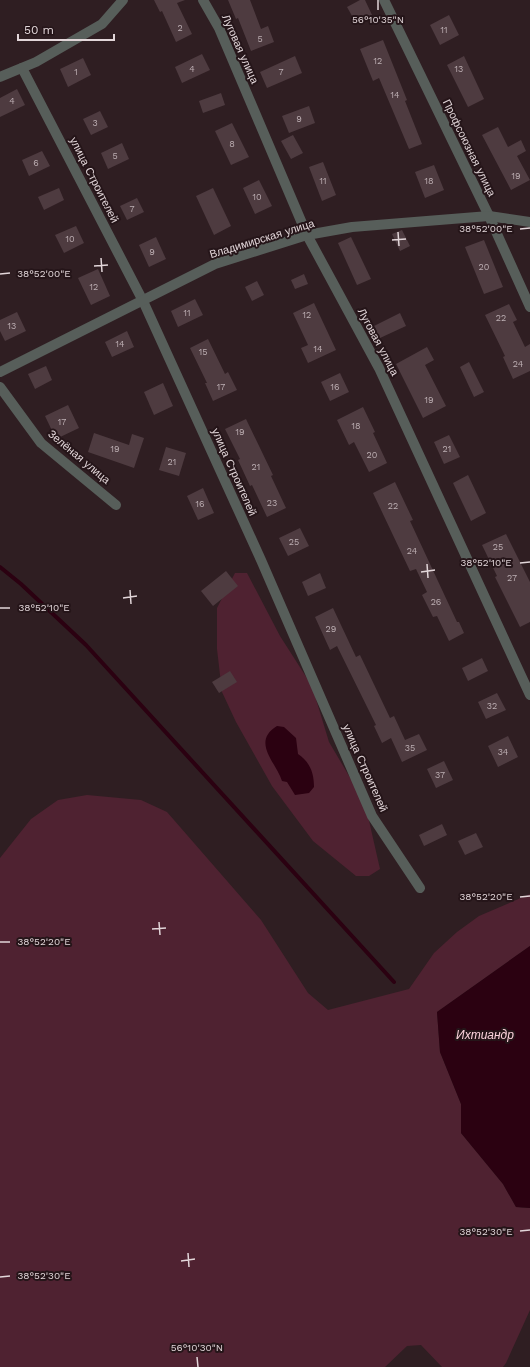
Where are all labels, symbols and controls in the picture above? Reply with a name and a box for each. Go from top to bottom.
street label: Луговая улица [219,12,261,86]
text: 56°10'35"N [352,14,404,25]
scale bar [18,16,114,42]
text: 50 m [24,23,54,37]
house number: 2 [177,23,183,33]
house number: 11 [440,25,448,35]
house number: 5 [257,34,263,44]
house number: 12 [374,56,382,66]
house number: 4 [189,64,195,74]
house number: 13 [455,64,463,74]
house number: 1 [74,67,78,77]
house number: 7 [278,67,284,77]
house number: 14 [390,90,400,100]
house number: 4 [9,96,15,106]
street label: Профсоюзная улица [440,97,499,199]
house number: 9 [296,114,302,124]
house number: 3 [92,118,98,128]
street label: улица Строителей [67,135,121,225]
house number: 8 [229,139,235,149]
house number: 5 [112,151,118,161]
house number: 6 [33,158,39,168]
house number: 19 [511,171,521,181]
house number: 11 [319,176,327,186]
house number: 18 [424,176,434,186]
house number: 10 [252,192,262,202]
house number: 7 [129,204,135,214]
street label: Владимирская улица [208,217,317,261]
text: 38°52'00"E [459,223,513,234]
house number: 10 [65,234,75,244]
house number: 9 [149,247,155,257]
house number: 20 [479,262,490,272]
text: 38°52'00"E [17,268,71,279]
house number: 12 [90,282,98,292]
street label: Луговая улица [355,306,402,379]
house number: 11 [183,308,191,318]
house number: 12 [303,310,311,320]
house number: 22 [496,313,506,323]
house number: 13 [8,321,16,331]
house number: 14 [115,339,125,349]
house number: 14 [313,344,323,354]
house number: 15 [199,347,207,357]
house number: 24 [513,359,524,369]
house number: 17 [217,382,225,392]
house number: 16 [331,382,339,392]
house number: 19 [424,395,434,405]
house number: 17 [58,417,66,427]
house number: 18 [351,421,361,431]
street label: улица Строителей [209,426,259,518]
street label: Зелёная улица [45,427,113,487]
house number: 19 [235,427,245,437]
house number: 19 [110,444,120,454]
house number: 21 [443,444,451,454]
house number: 20 [367,450,378,460]
house number: 21 [168,457,176,467]
house number: 21 [252,462,260,472]
house number: 23 [267,498,277,508]
house number: 16 [196,499,204,509]
house number: 22 [388,501,398,511]
house number: 25 [289,537,299,547]
house number: 25 [493,542,503,552]
house number: 24 [407,546,418,556]
text: 38°52'10"E [460,557,512,568]
house number: 27 [507,573,517,583]
house number: 26 [431,597,441,607]
text: 38°52'10"E [18,602,70,613]
house number: 29 [326,624,336,634]
house number: 32 [487,701,497,711]
street label: улица Строителей [340,722,390,814]
house number: 35 [405,743,415,753]
house number: 34 [498,747,509,757]
house number: 37 [435,770,445,780]
text: 38°52'20"E [459,891,513,902]
text: 38°52'20"E [17,936,71,947]
water label: Ихтиандр [456,1028,514,1042]
text: 38°52'30"E [459,1226,513,1237]
text: 38°52'30"E [17,1270,71,1281]
text: 56°10'30"N [171,1342,223,1353]

